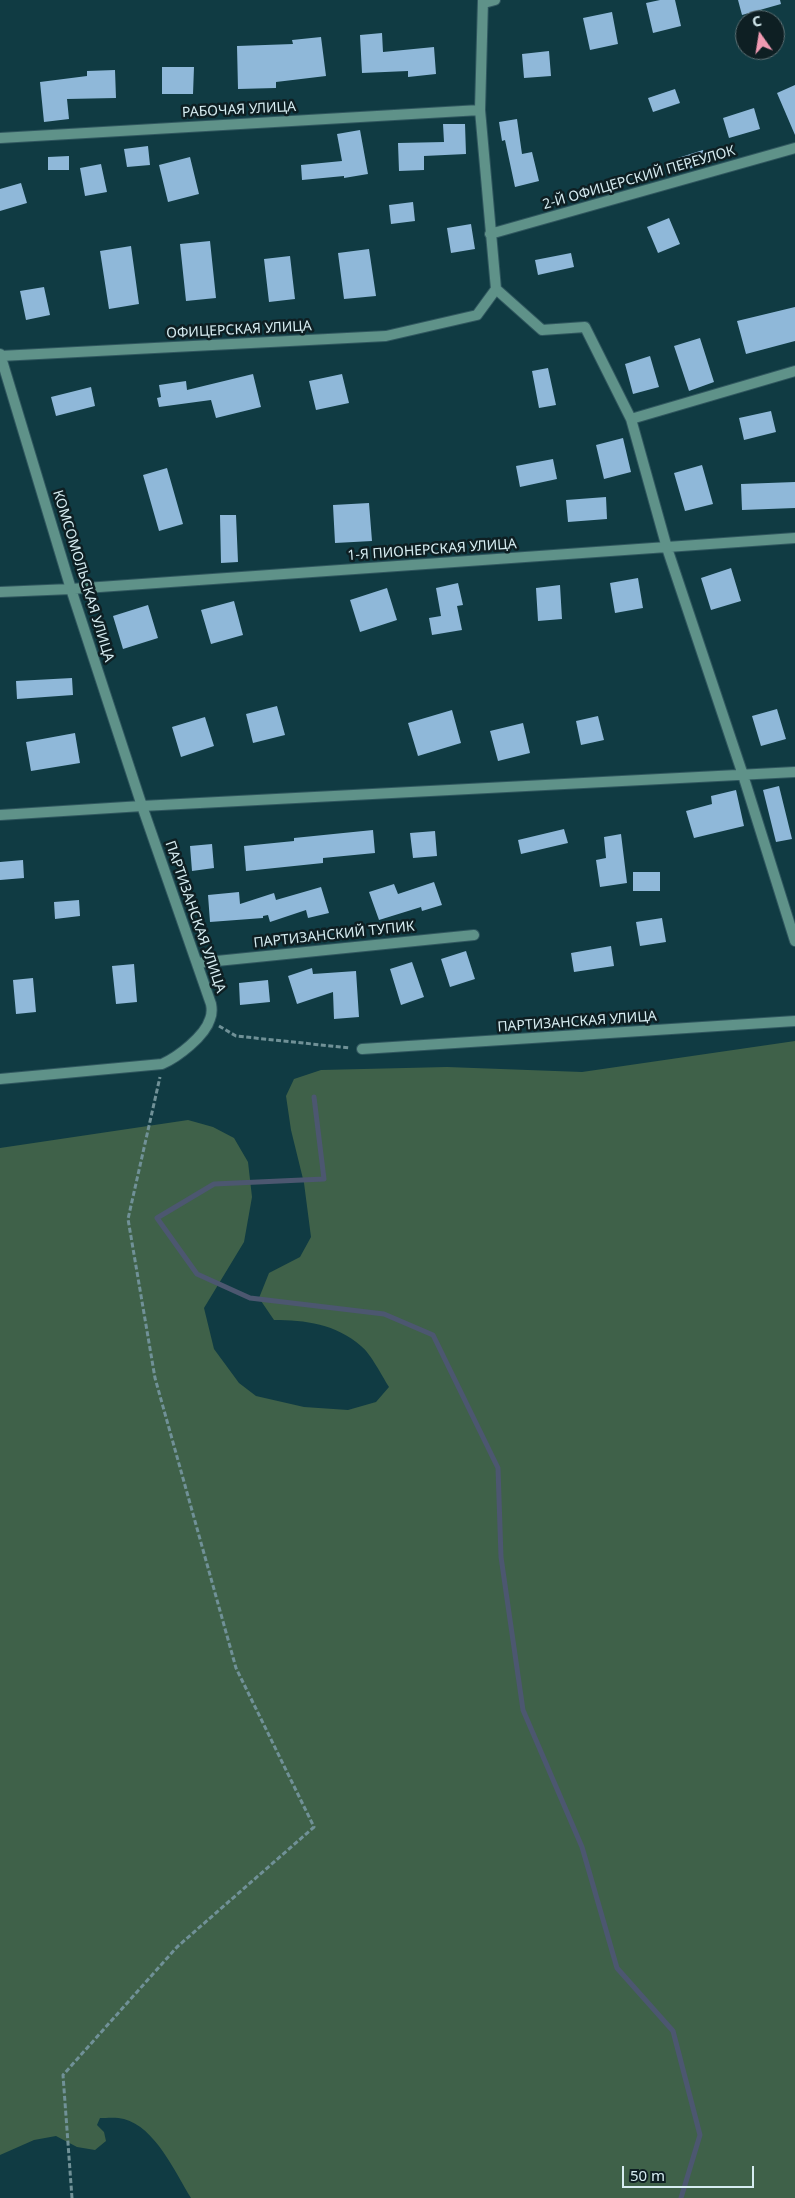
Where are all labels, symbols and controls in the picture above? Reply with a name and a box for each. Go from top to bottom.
north arrow [735,10,785,60]
text: С [750,11,763,31]
street label: РАБОЧАЯ УЛИЦА [182,99,296,121]
street label: 2-Й ОФИЦЕРСКИЙ ПЕРЕУЛОК [541,142,737,214]
street label: ОФИЦЕРСКАЯ УЛИЦА [166,318,312,342]
street label: КОМСОМОЛЬСКАЯ УЛИЦА [49,488,117,664]
street label: 1-Я ПИОНЕРСКАЯ УЛИЦА [347,536,517,564]
street label: ПАРТИЗАНСКАЯ УЛИЦА [161,839,229,995]
street label: ПАРТИЗАНСКИЙ ТУПИК [253,918,415,952]
street label: ПАРТИЗАНСКАЯ УЛИЦА [497,1008,657,1036]
scale bar [625,2156,758,2188]
text: 50 m [630,2165,665,2185]

